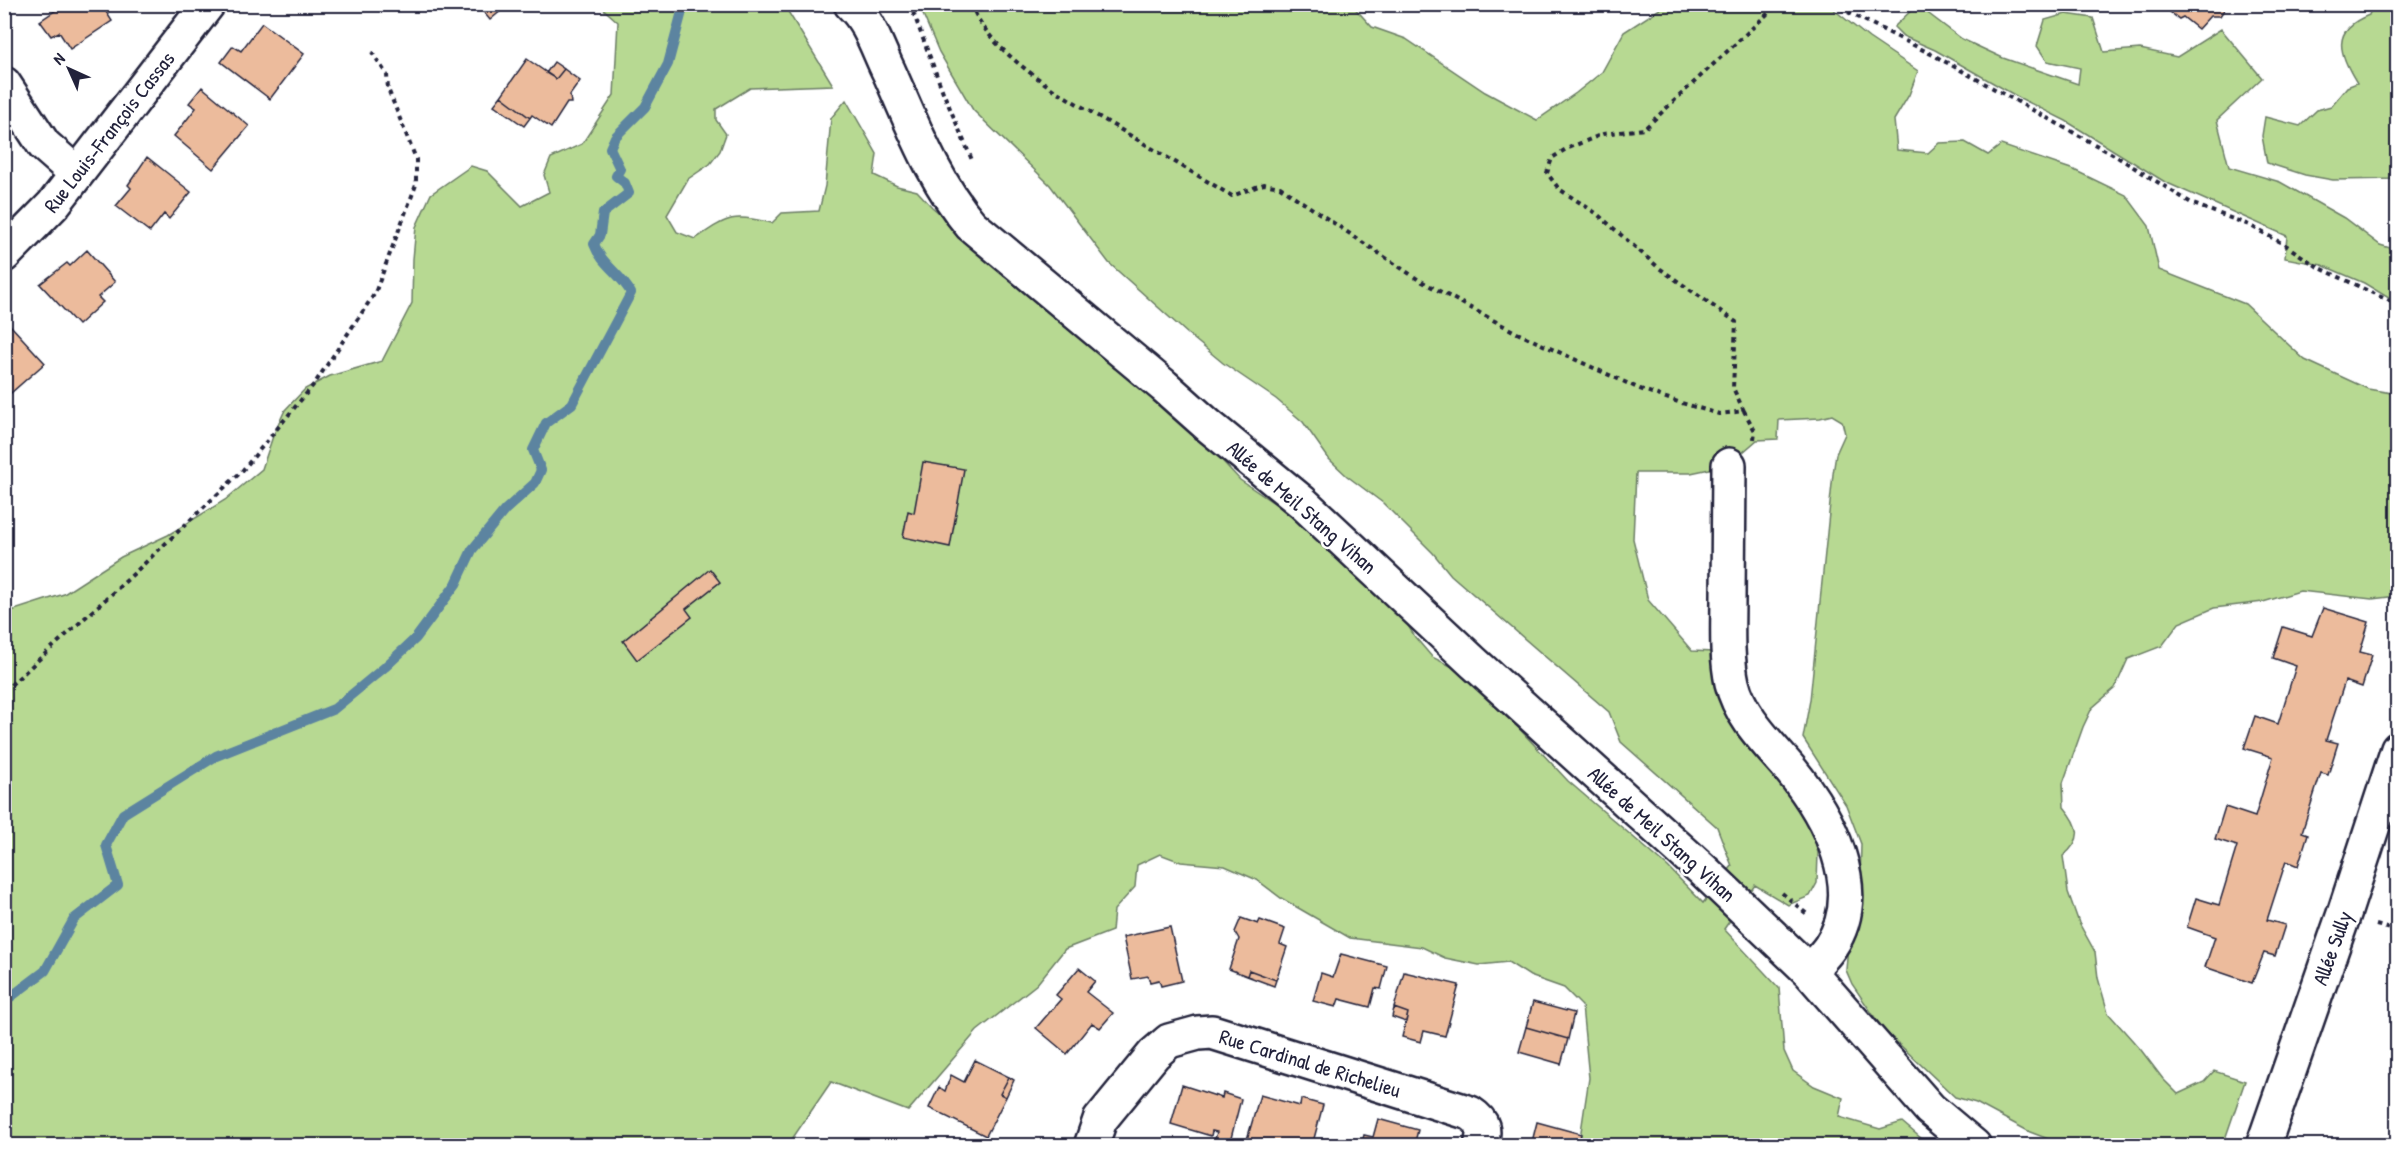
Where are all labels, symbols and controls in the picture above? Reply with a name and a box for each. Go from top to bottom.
north arrow [39,39,99,99]
street label: Rue Louis-François Cassas [37,45,181,219]
text: N [48,47,70,69]
street label: Allée de Meil Stang Vihan [1221,434,1383,580]
street label: Allée de Meil Stang Vihan [1582,760,1742,908]
street label: Allée Sully [2305,907,2359,989]
street label: Rue Cardinal de Richelieu [1216,1022,1405,1105]

